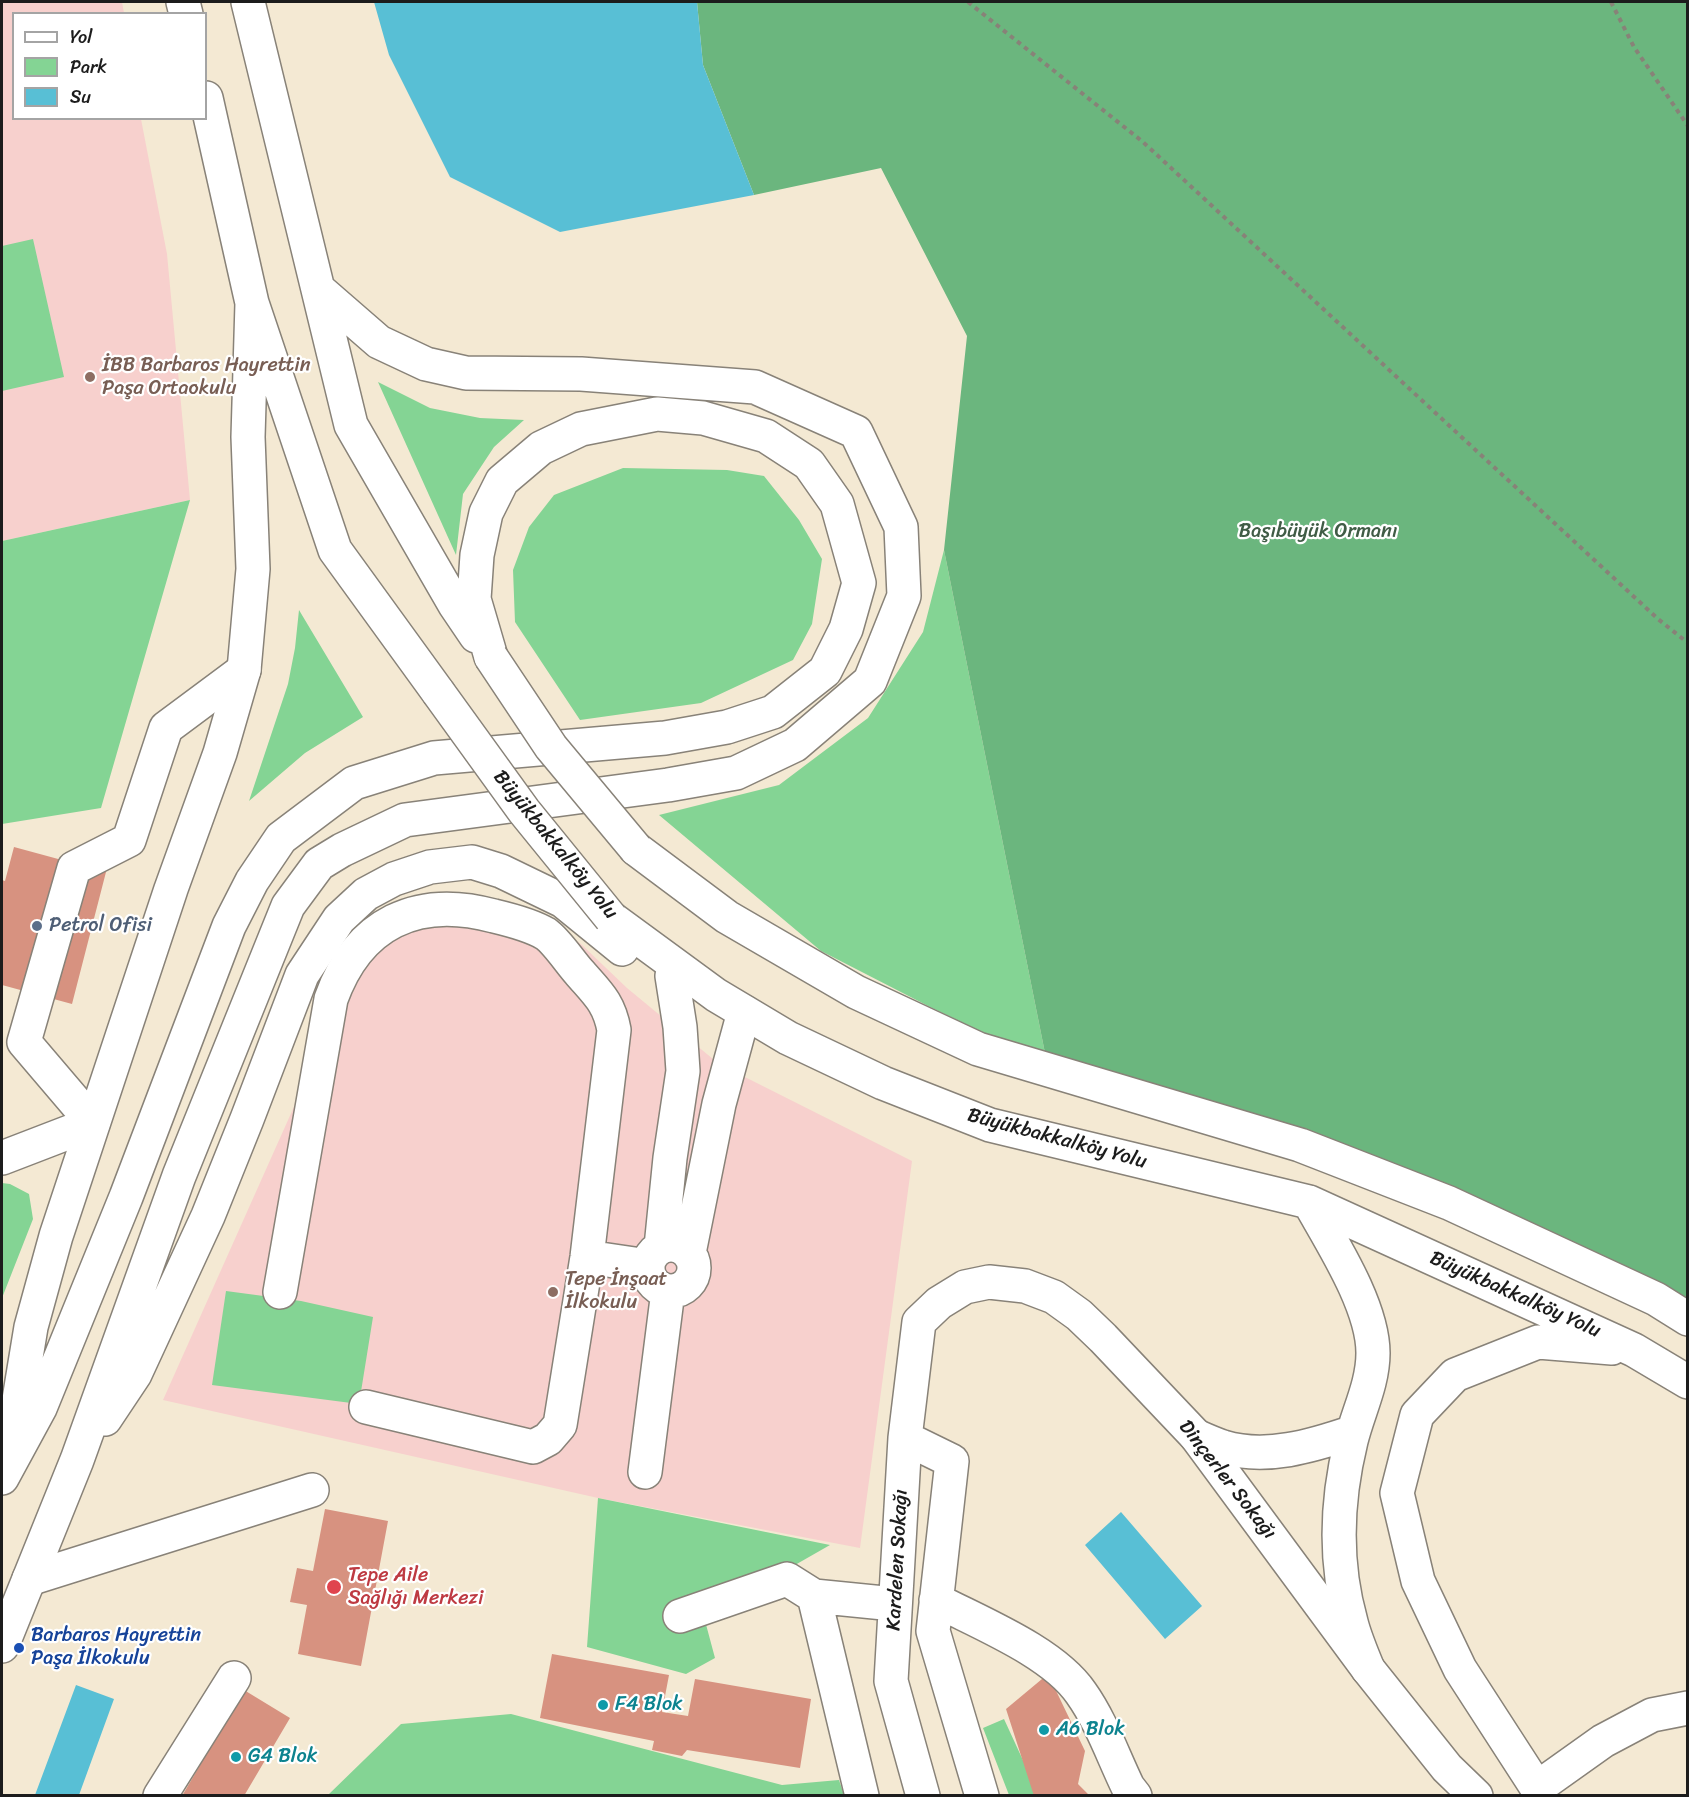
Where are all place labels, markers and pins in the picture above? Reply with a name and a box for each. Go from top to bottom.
place label: İBB Barbaros Hayrettin Paşa Ortaokulu [102,354,311,401]
marker: İBB Barbaros Hayrettin Paşa Ortaokulu [83,370,97,384]
place label: Petrol Ofisi [49,914,152,938]
marker: Petrol Ofisi [30,919,44,933]
place label: Tepe İnşaat İlkokulu [565,1268,667,1315]
marker: Tepe İnşaat İlkokulu [546,1285,560,1299]
place label: Tepe Aile Sağlığı Merkezi [348,1564,483,1611]
marker: Tepe Aile Sağlığı Merkezi [325,1578,343,1596]
place label: Barbaros Hayrettin Paşa İlkokulu [31,1624,201,1671]
marker: Barbaros Hayrettin Paşa İlkokulu [12,1641,26,1655]
place label: F4 Blok [615,1693,683,1717]
marker: F4 Blok [596,1698,610,1712]
place label: A6 Blok [1056,1718,1125,1742]
marker: A6 Blok [1037,1723,1051,1737]
place label: G4 Blok [248,1745,317,1769]
marker: G4 Blok [229,1750,243,1764]

